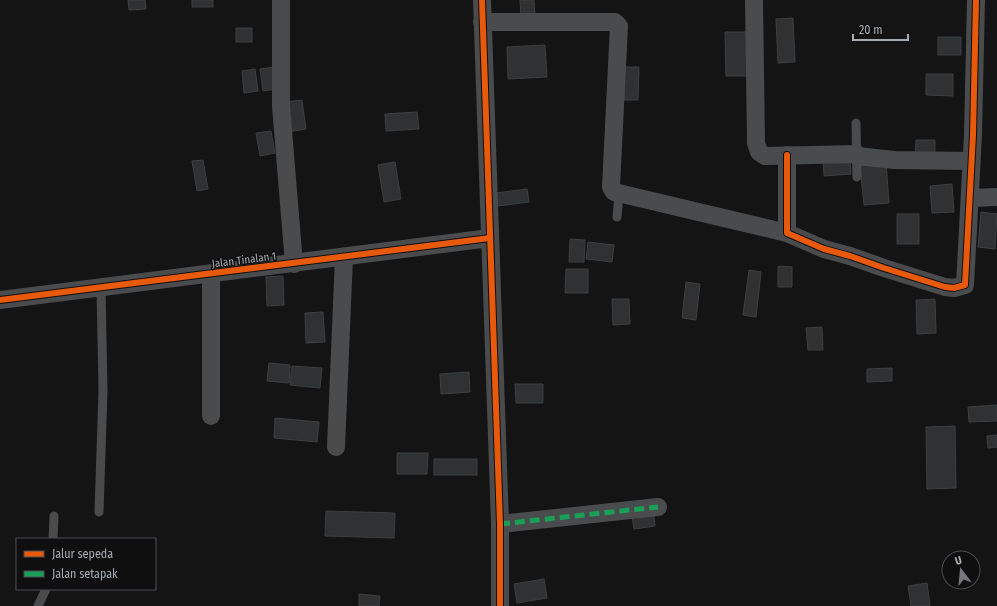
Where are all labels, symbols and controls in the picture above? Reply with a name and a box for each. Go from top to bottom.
scale bar [853,16,908,42]
text: 20 m [859,23,883,37]
street label: Jalan Tinalan 1 [211,250,277,270]
legend [16,538,156,590]
text: Jalur sepeda [52,547,113,561]
north arrow [941,550,981,590]
text: U [953,554,963,568]
text: Jalan setapak [52,567,118,581]

